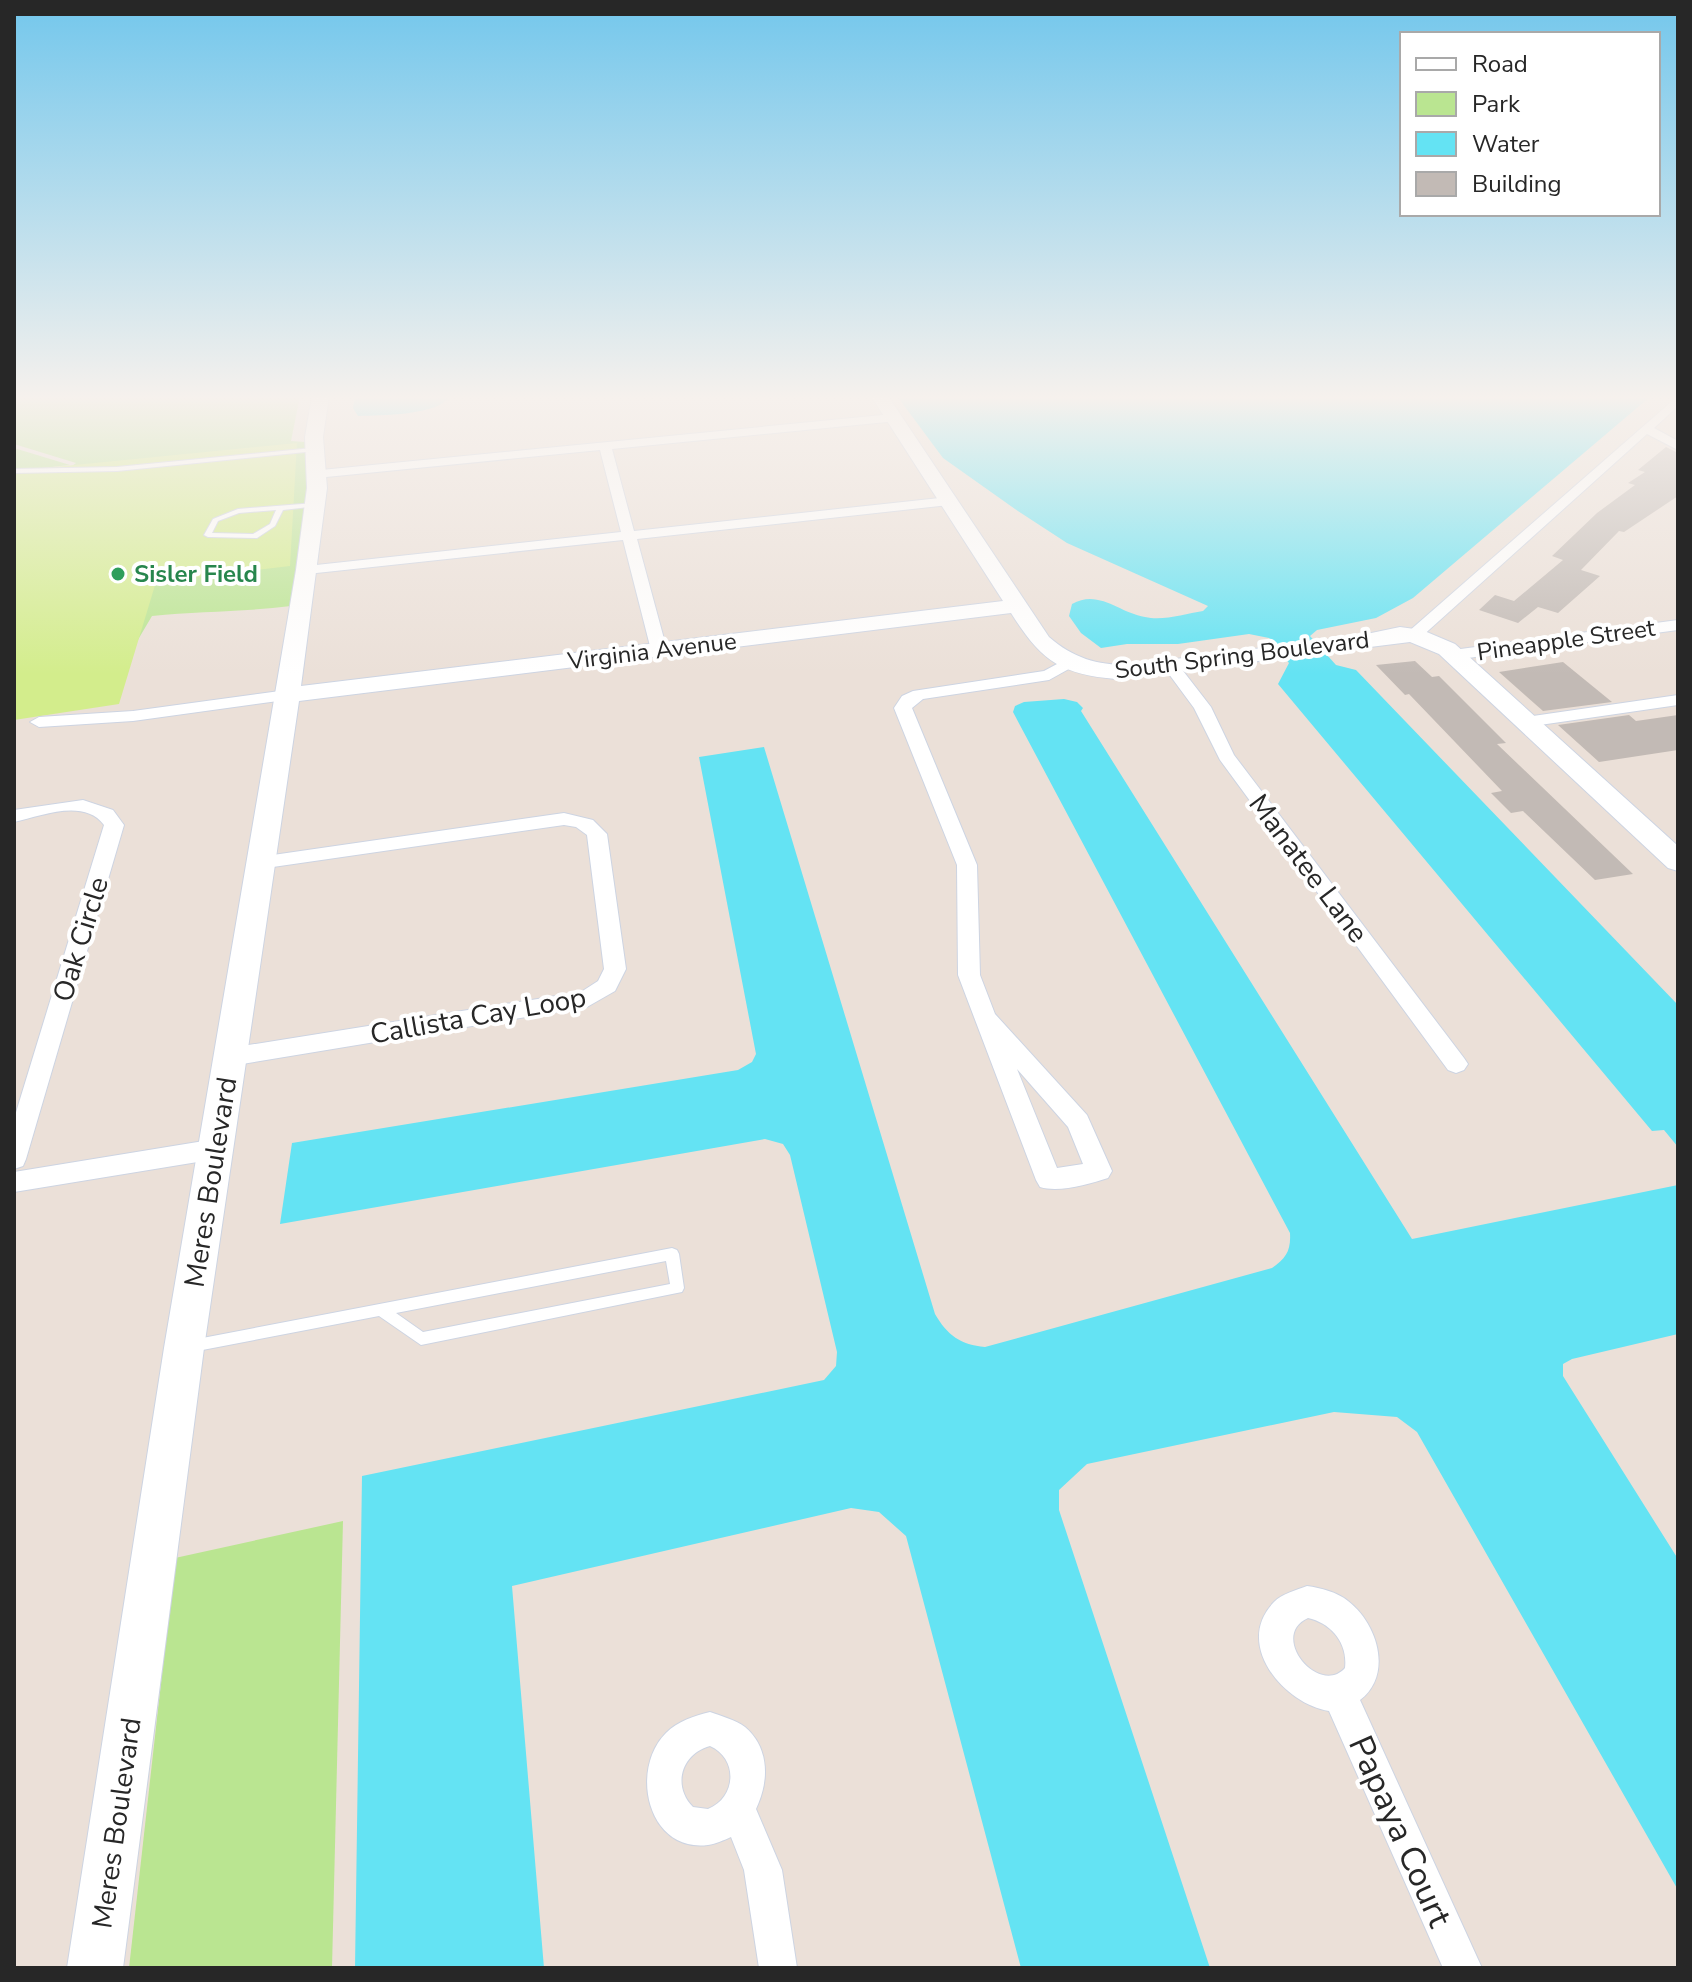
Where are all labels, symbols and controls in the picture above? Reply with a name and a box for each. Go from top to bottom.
legend [1400,32,1660,216]
text: Road [1472,48,1528,80]
text: Park [1472,88,1521,120]
text: Water [1472,128,1540,160]
text: Building [1472,168,1562,200]
place label: Sisler Field [134,558,258,590]
marker: Sisler Field [109,565,127,583]
street label: Pineapple Street [1475,612,1658,668]
street label: South Spring Boulevard [1113,623,1371,687]
street label: Virginia Avenue [565,625,738,677]
street label: Manatee Lane [1240,786,1377,951]
street label: Oak Circle [44,872,118,1006]
street label: Callista Cay Loop [367,978,589,1054]
street label: Meres Boulevard [176,1074,246,1290]
street label: Meres Boulevard [83,1715,151,1931]
street label: Papaya Court [1337,1728,1463,1935]

